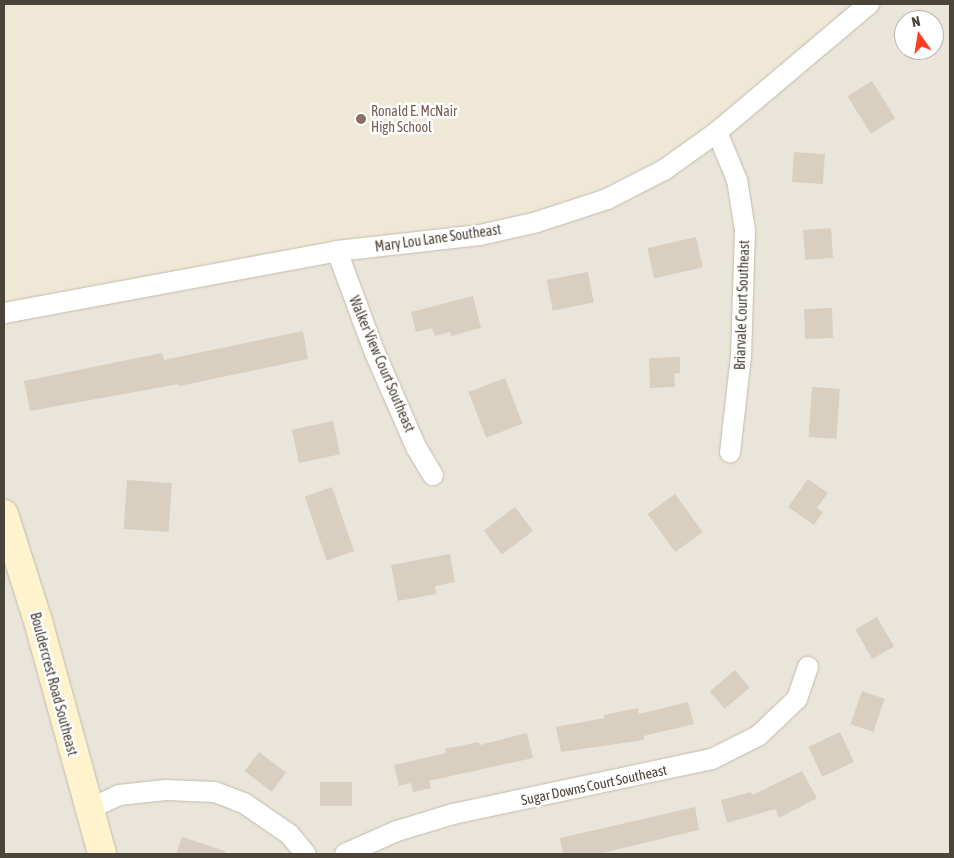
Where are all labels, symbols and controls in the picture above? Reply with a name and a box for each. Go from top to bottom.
north arrow [894,10,944,60]
text: N [910,13,922,30]
place label: Ronald E. McNair High School [371,103,457,136]
marker: Ronald E. McNair High School [355,113,367,125]
street label: Mary Lou Lane Southeast [374,221,502,255]
street label: Briarvale Court Southeast [731,240,753,370]
street label: Walker View Court Southeast [346,293,418,435]
street label: Bouldercrest Road Southeast [27,610,81,758]
street label: Sugar Downs Court Southeast [520,761,668,809]

